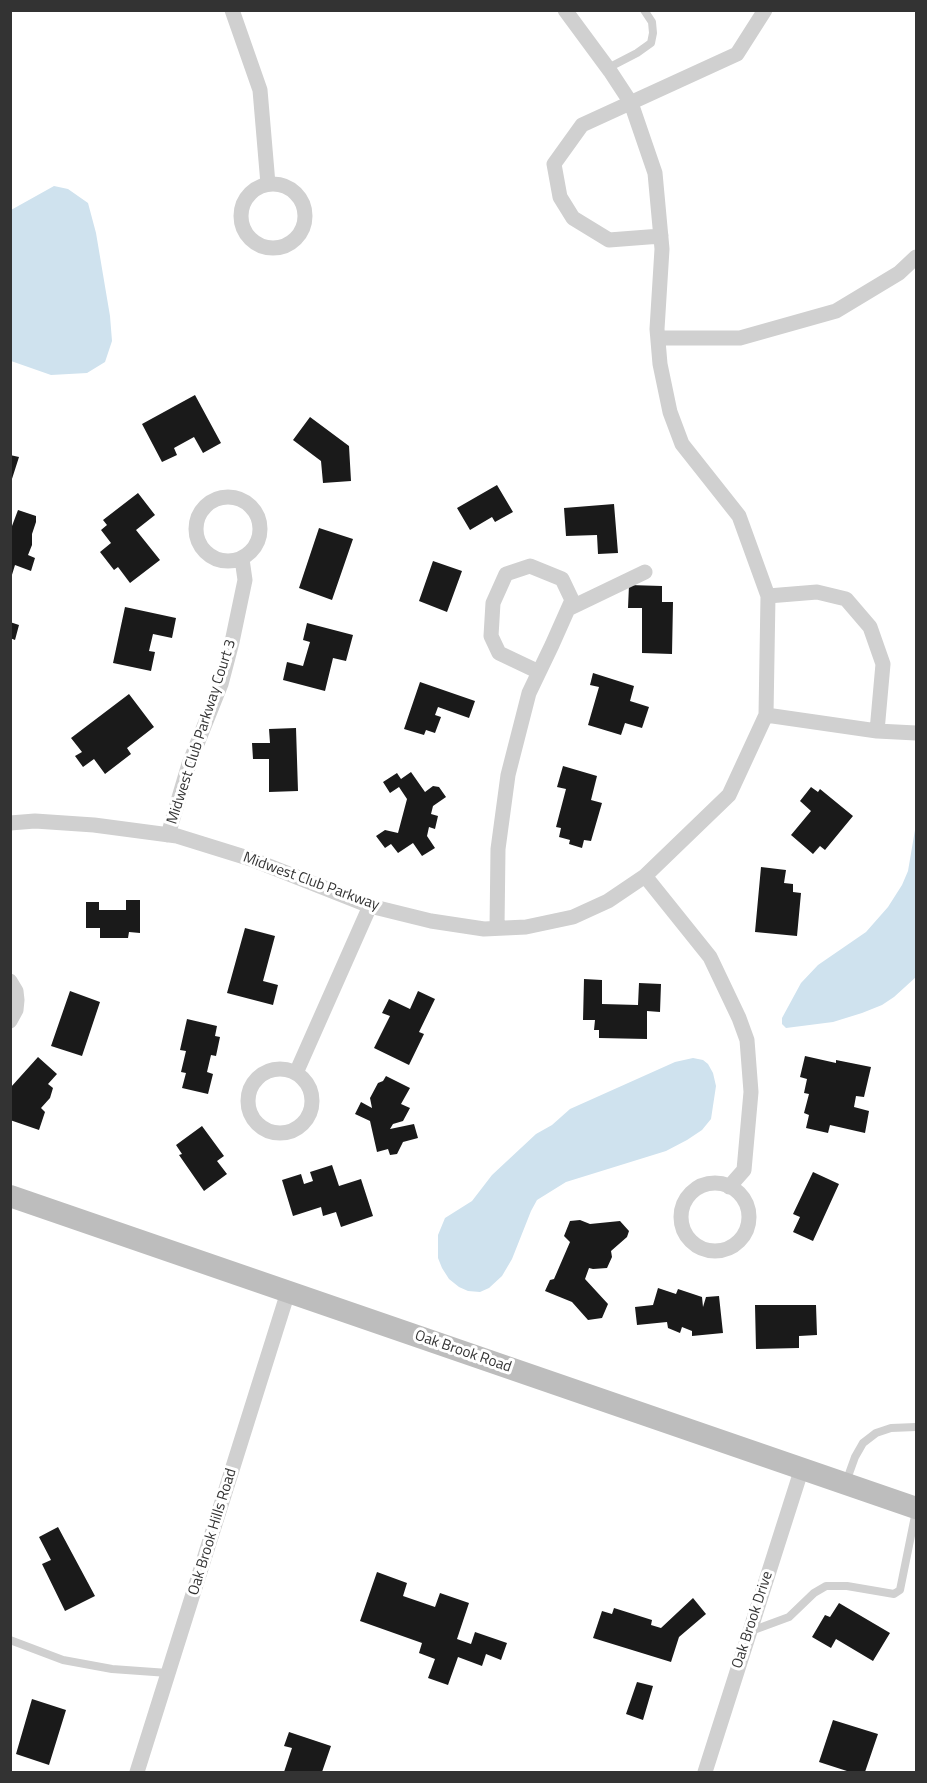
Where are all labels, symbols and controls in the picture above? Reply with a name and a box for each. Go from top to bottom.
street label: Midwest Club Parkway Court 3 [164,637,240,827]
street label: Midwest Club Parkway [240,849,382,915]
street label: Oak Brook Road [412,1327,514,1377]
street label: Oak Brook Hills Road [185,1466,241,1598]
street label: Oak Brook Drive [729,1569,777,1671]

